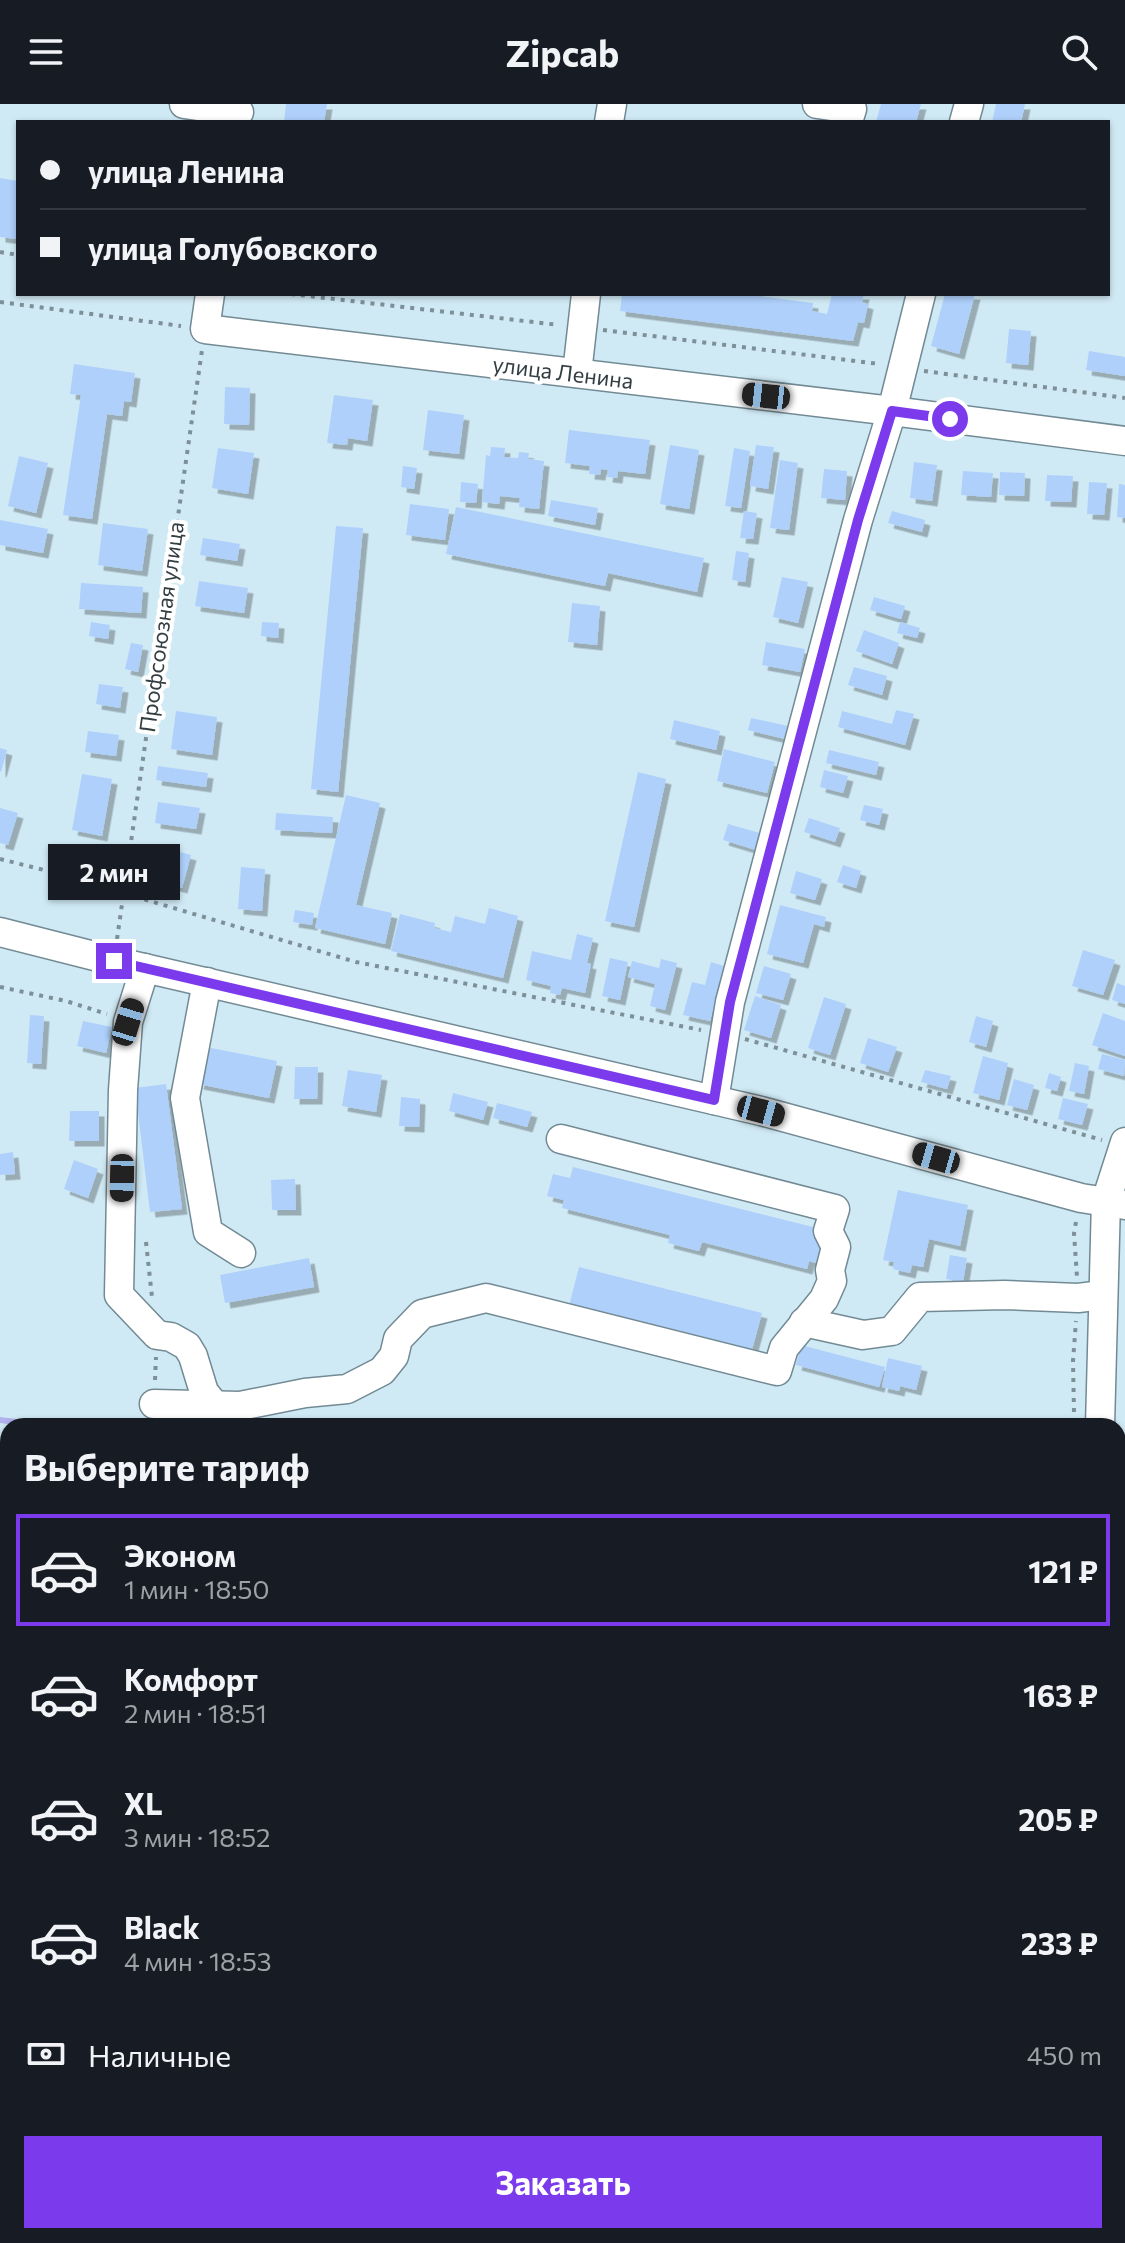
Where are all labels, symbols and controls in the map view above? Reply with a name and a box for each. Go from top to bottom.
icon: menu [24,30,68,74]
text: Zipcab [506,30,619,74]
icon: search [1057,30,1101,74]
text: улица Ленина [88,152,284,189]
text: улица Голубовского [88,229,378,266]
street label: улица Ленина [491,350,635,394]
car [741,382,791,410]
route start [932,401,968,437]
street label: Профсоюзная улица [133,520,189,734]
callout: 2 мин [48,845,180,901]
text: 2 мин [79,856,149,887]
route end [96,943,132,979]
car [110,996,146,1048]
car [735,1093,787,1129]
car [910,1140,962,1176]
car [110,1154,134,1202]
text: Выберите тариф [24,1444,309,1488]
icon: car [28,1534,100,1606]
text: Эконом [124,1536,236,1573]
text: 121 ₽ [1028,1552,1098,1589]
text: 1 мин · 18:50 [124,1573,269,1604]
icon: car [28,1658,100,1730]
text: Комфорт [124,1660,258,1697]
text: 163 ₽ [1023,1676,1098,1713]
text: 2 мин · 18:51 [124,1697,267,1728]
icon: car [28,1782,100,1854]
text: XL [124,1784,163,1821]
text: 205 ₽ [1018,1800,1098,1837]
text: 3 мин · 18:52 [124,1821,271,1852]
icon: car [28,1906,100,1978]
text: Black [124,1908,200,1945]
text: 233 ₽ [1021,1924,1098,1961]
text: 4 мин · 18:53 [124,1945,272,1976]
icon: cash [24,2032,68,2076]
text: Наличные [88,2036,231,2073]
text: 450 m [1027,2039,1102,2070]
button: Заказать [24,2136,1102,2228]

